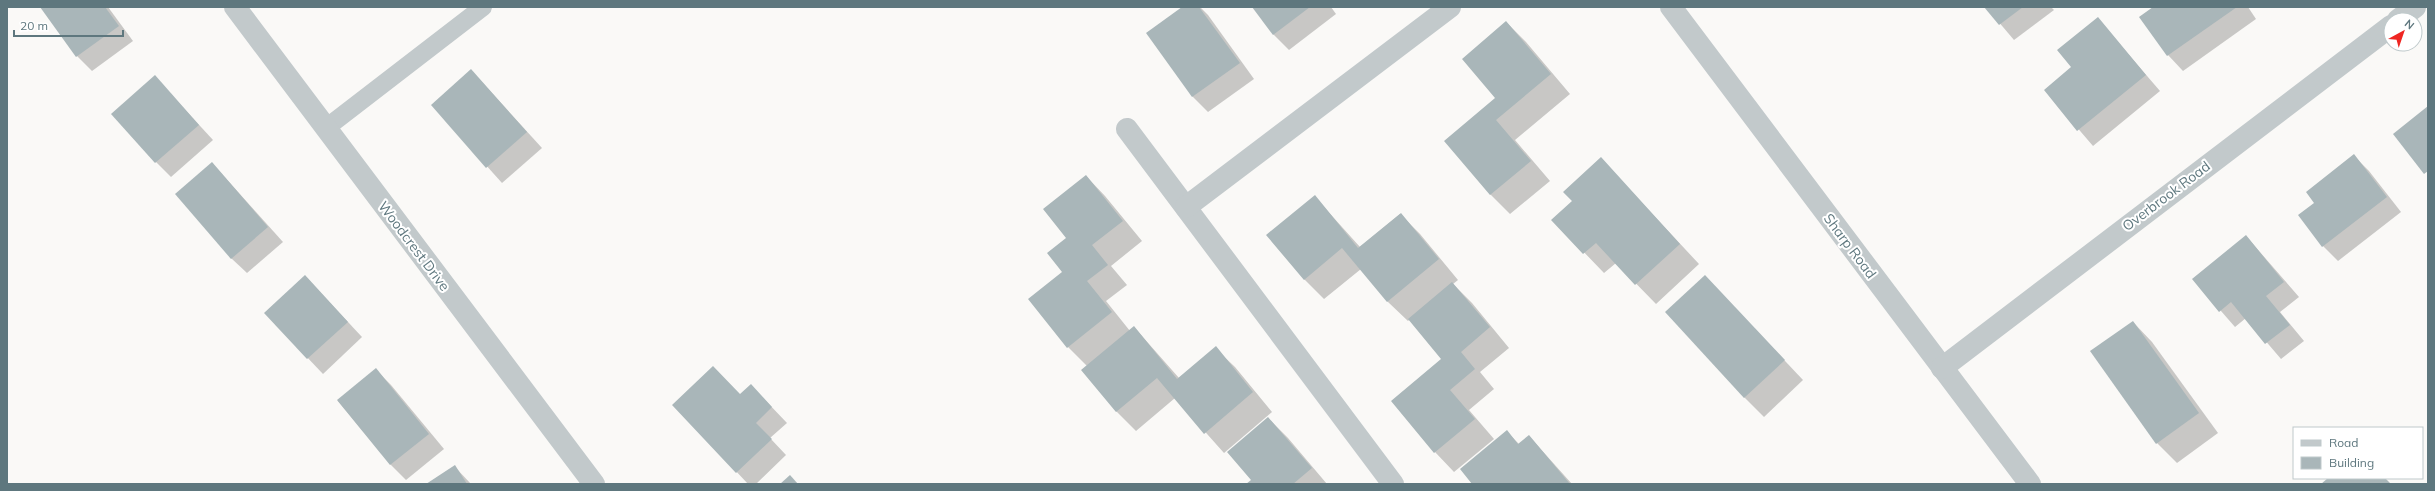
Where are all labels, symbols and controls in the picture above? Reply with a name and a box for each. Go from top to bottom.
scale bar [14,12,123,38]
north arrow [2383,12,2423,52]
text: N [2402,16,2417,32]
text: 20 m [20,18,48,33]
street label: Overbrook Road [2118,157,2214,235]
street label: Woodcrest Drive [374,197,454,295]
street label: Sharp Road [1820,210,1880,282]
legend [2293,427,2423,479]
text: Road [2329,435,2358,450]
text: Building [2329,455,2374,470]

